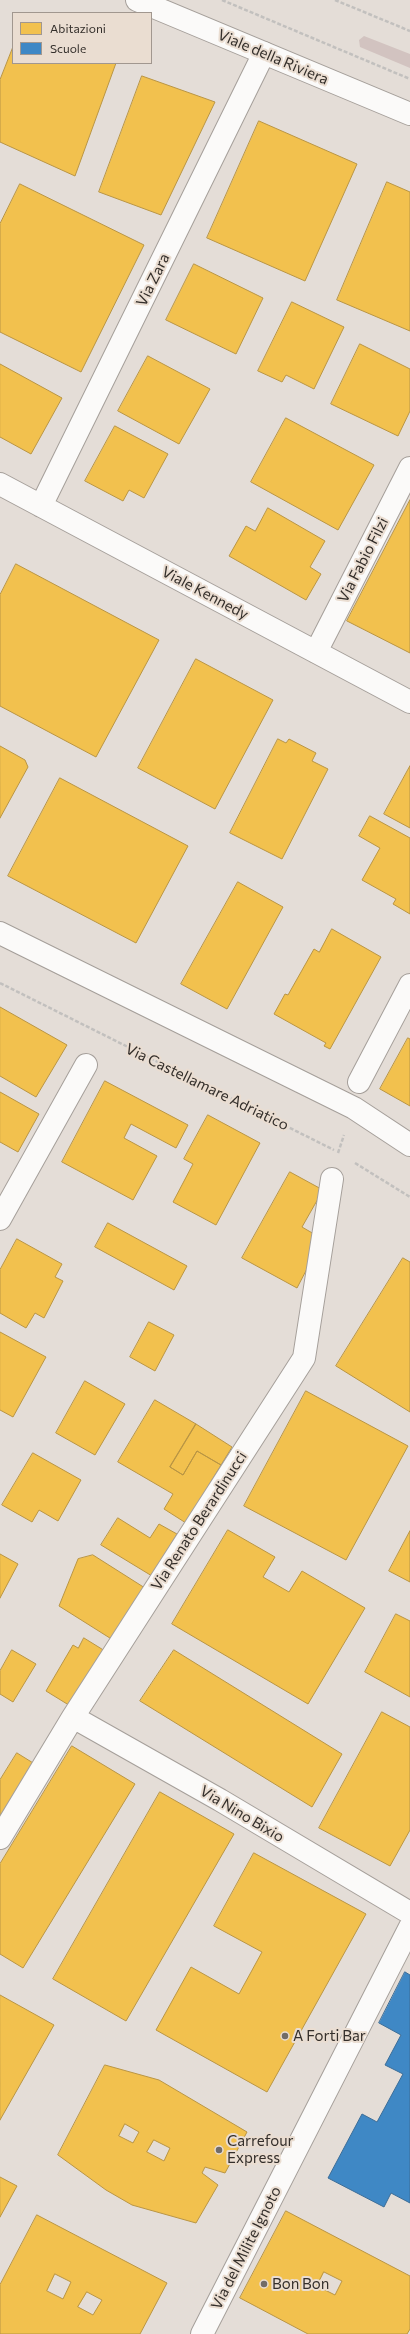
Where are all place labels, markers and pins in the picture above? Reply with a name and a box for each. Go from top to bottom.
place label: A Forti Bar [293,2027,366,2045]
marker: A Forti Bar [280,2031,290,2041]
place label: Carrefour Express [227,2132,294,2167]
marker: Carrefour Express [214,2145,224,2155]
place label: Bon Bon [272,2275,329,2293]
marker: Bon Bon [259,2279,269,2289]

